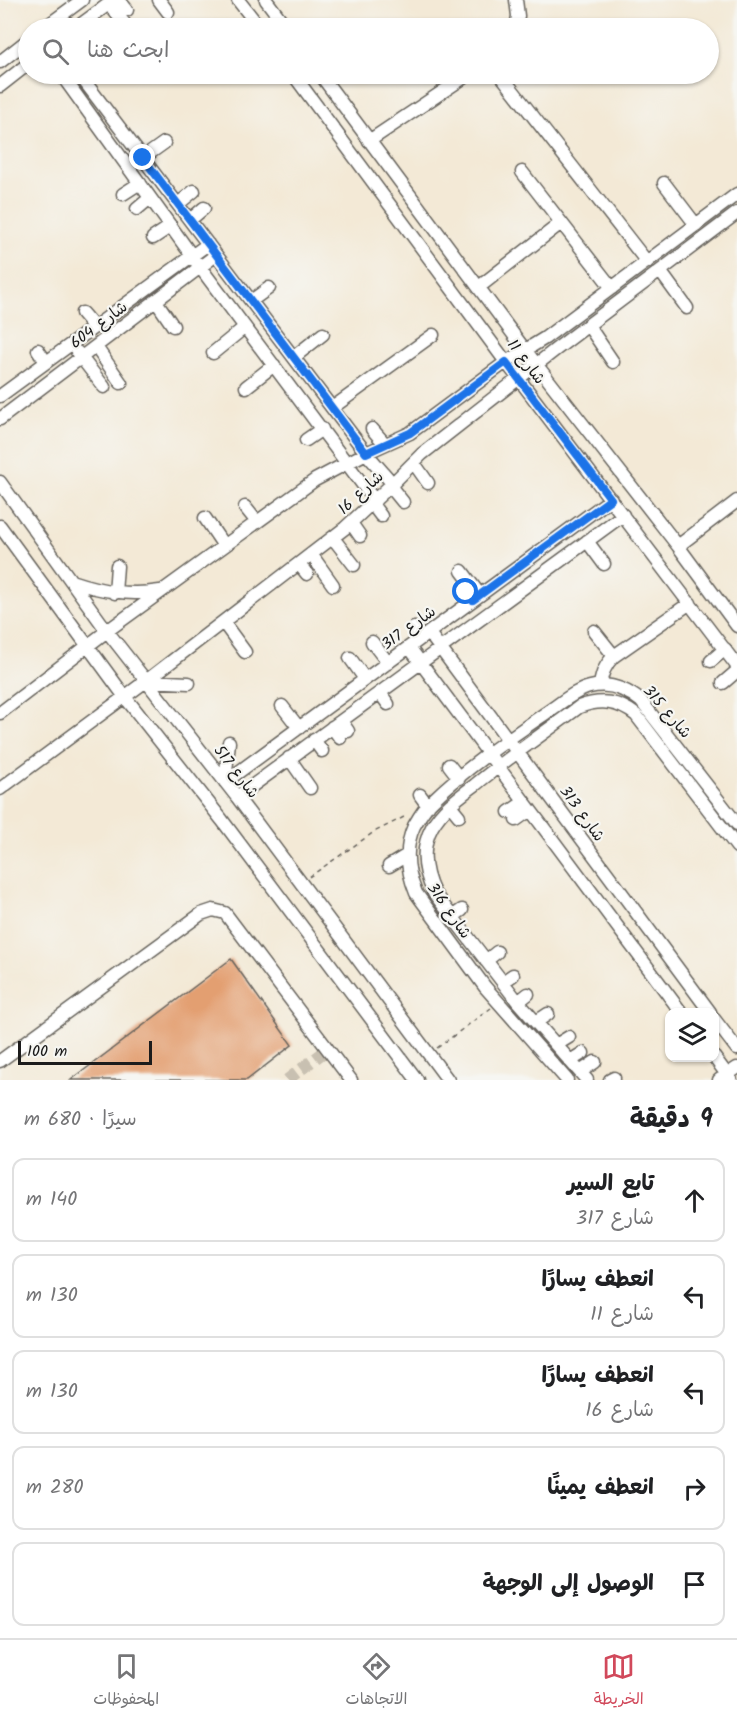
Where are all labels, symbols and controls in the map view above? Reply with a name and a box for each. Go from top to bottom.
search box [18,18,719,84]
text: ابحث هنا [87,34,169,69]
icon: search [39,35,72,68]
route end [129,144,155,170]
street label: شارع 604 [65,295,133,355]
street label: شارع 11 [500,334,551,390]
street label: شارع 16 [332,465,390,521]
route start [452,578,478,604]
street label: شارع 317 [376,600,442,657]
street label: شارع 315 [637,680,697,744]
street label: شارع 517 [207,740,265,804]
street label: شارع 313 [553,781,611,847]
street label: شارع 316 [420,877,477,944]
map controls [665,1008,719,1062]
button: layers [665,1008,719,1062]
scale bar [18,1038,152,1066]
text: 100 m [27,1039,67,1064]
text: 9 دقيقة [630,1099,713,1141]
text: سيرًا · 680 m [24,1104,137,1136]
text: تابع السير [567,1167,654,1202]
text: 140 m [26,1184,77,1216]
icon: ahead [678,1184,711,1217]
text: شارع 317 [576,1203,654,1235]
text: انعطف يسارًا [542,1263,654,1298]
text: 130 m [26,1280,78,1312]
icon: left [678,1280,711,1313]
text: شارع 11 [590,1299,654,1331]
text: انعطف يسارًا [542,1359,654,1394]
text: 130 m [26,1376,78,1408]
icon: left [678,1376,711,1409]
text: شارع 16 [585,1395,654,1427]
text: انعطف يمينًا [547,1471,654,1506]
text: 280 m [26,1472,84,1504]
icon: right [678,1472,711,1505]
text: الوصول إلى الوجهة [482,1567,654,1602]
icon: arrive [678,1568,711,1601]
tab: المحفوظات [93,1650,159,1713]
tab: الاتجاهات [346,1650,407,1713]
tab: الخريطة [594,1650,644,1713]

